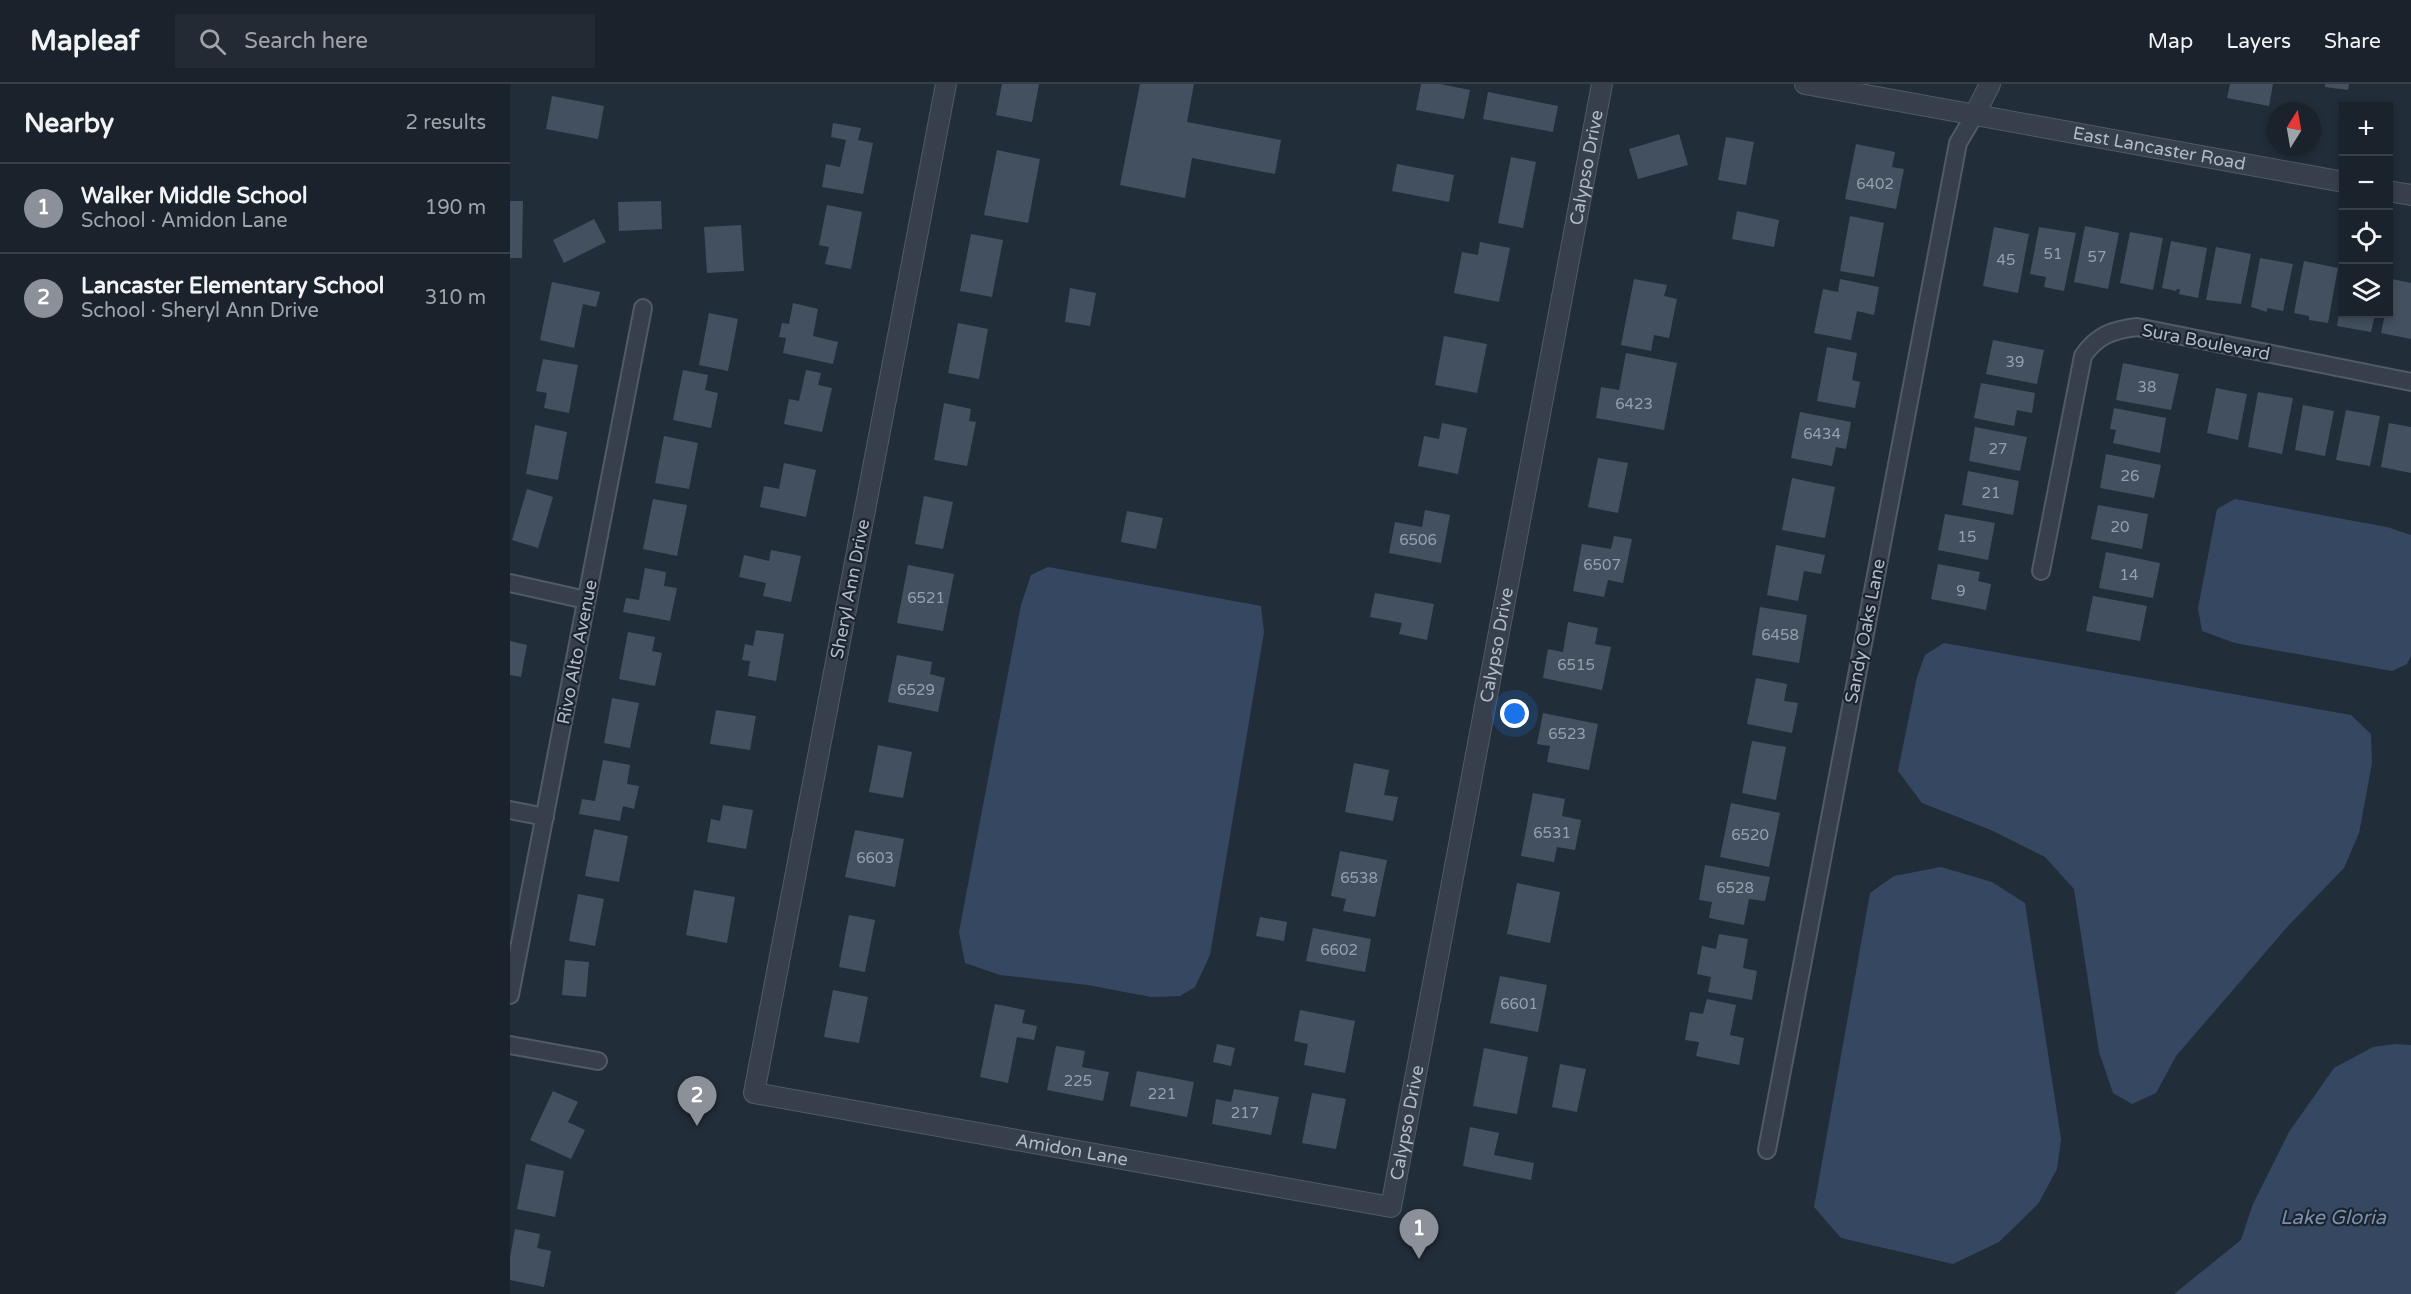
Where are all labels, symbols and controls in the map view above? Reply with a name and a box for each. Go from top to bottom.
search box [175,14,595,68]
text: Mapleaf [30,24,139,58]
icon: search [196,25,229,58]
text: Search here [244,28,368,54]
text: Map [2148,29,2193,54]
text: Layers [2226,29,2291,54]
text: Share [2324,29,2381,54]
north arrow [2267,102,2321,156]
map controls [2339,102,2393,318]
button: + [2339,102,2393,156]
text: Nearby [24,108,114,139]
street label: Calypso Drive [1565,108,1608,227]
text: 2 results [406,111,486,135]
street label: East Lancaster Road [2071,122,2247,175]
button: − [2339,156,2393,210]
house number: 6402 [1856,175,1894,193]
text: Walker Middle School [81,183,307,209]
text: 1 [37,196,50,220]
text: 190 m [425,196,486,220]
text: School · Amidon Lane [81,209,288,233]
button: locate [2339,210,2393,264]
house number: 51 [2044,245,2062,263]
house number: 57 [2088,248,2106,266]
house number: 45 [1997,251,2015,269]
button: layers [2339,264,2393,318]
text: Lancaster Elementary School [81,273,384,299]
text: 2 [37,286,50,310]
text: 310 m [425,286,486,310]
text: School · Sheryl Ann Drive [81,299,319,323]
street label: Sura Boulevard [2140,319,2272,365]
house number: 39 [2006,353,2024,371]
house number: 38 [2138,378,2156,396]
house number: 6423 [1615,395,1653,413]
house number: 6434 [1803,425,1841,443]
house number: 27 [1989,440,2007,458]
house number: 26 [2121,467,2139,485]
house number: 21 [1982,484,2000,502]
street label: Sheryl Ann Drive [826,517,874,661]
house number: 20 [2111,518,2129,536]
house number: 15 [1958,528,1976,546]
house number: 6506 [1399,531,1437,549]
house number: 6507 [1583,556,1621,574]
street label: Sandy Oaks Lane [1840,557,1890,705]
house number: 14 [2120,566,2138,584]
street label: Rivo Alto Avenue [552,578,602,726]
house number: 9 [1956,582,1966,600]
street label: Calypso Drive [1475,586,1518,704]
house number: 6521 [907,589,945,607]
house number: 6458 [1761,626,1799,644]
house number: 6515 [1557,656,1595,674]
house number: 6529 [897,681,935,699]
your location [1500,699,1529,728]
house number: 6523 [1548,725,1586,743]
house number: 6531 [1533,824,1571,842]
house number: 6520 [1731,826,1769,844]
house number: 6603 [856,849,894,867]
house number: 6538 [1340,869,1378,887]
house number: 6528 [1716,879,1754,897]
house number: 6602 [1320,941,1358,959]
house number: 6601 [1500,995,1538,1013]
street label: Calypso Drive [1385,1063,1428,1182]
house number: 225 [1064,1072,1092,1090]
pin: 2 [678,1076,717,1126]
house number: 221 [1148,1085,1176,1103]
house number: 217 [1231,1104,1259,1122]
street label: Amidon Lane [1014,1129,1130,1171]
water label: Lake Gloria [2280,1206,2387,1230]
pin: 1 [1400,1210,1438,1259]

